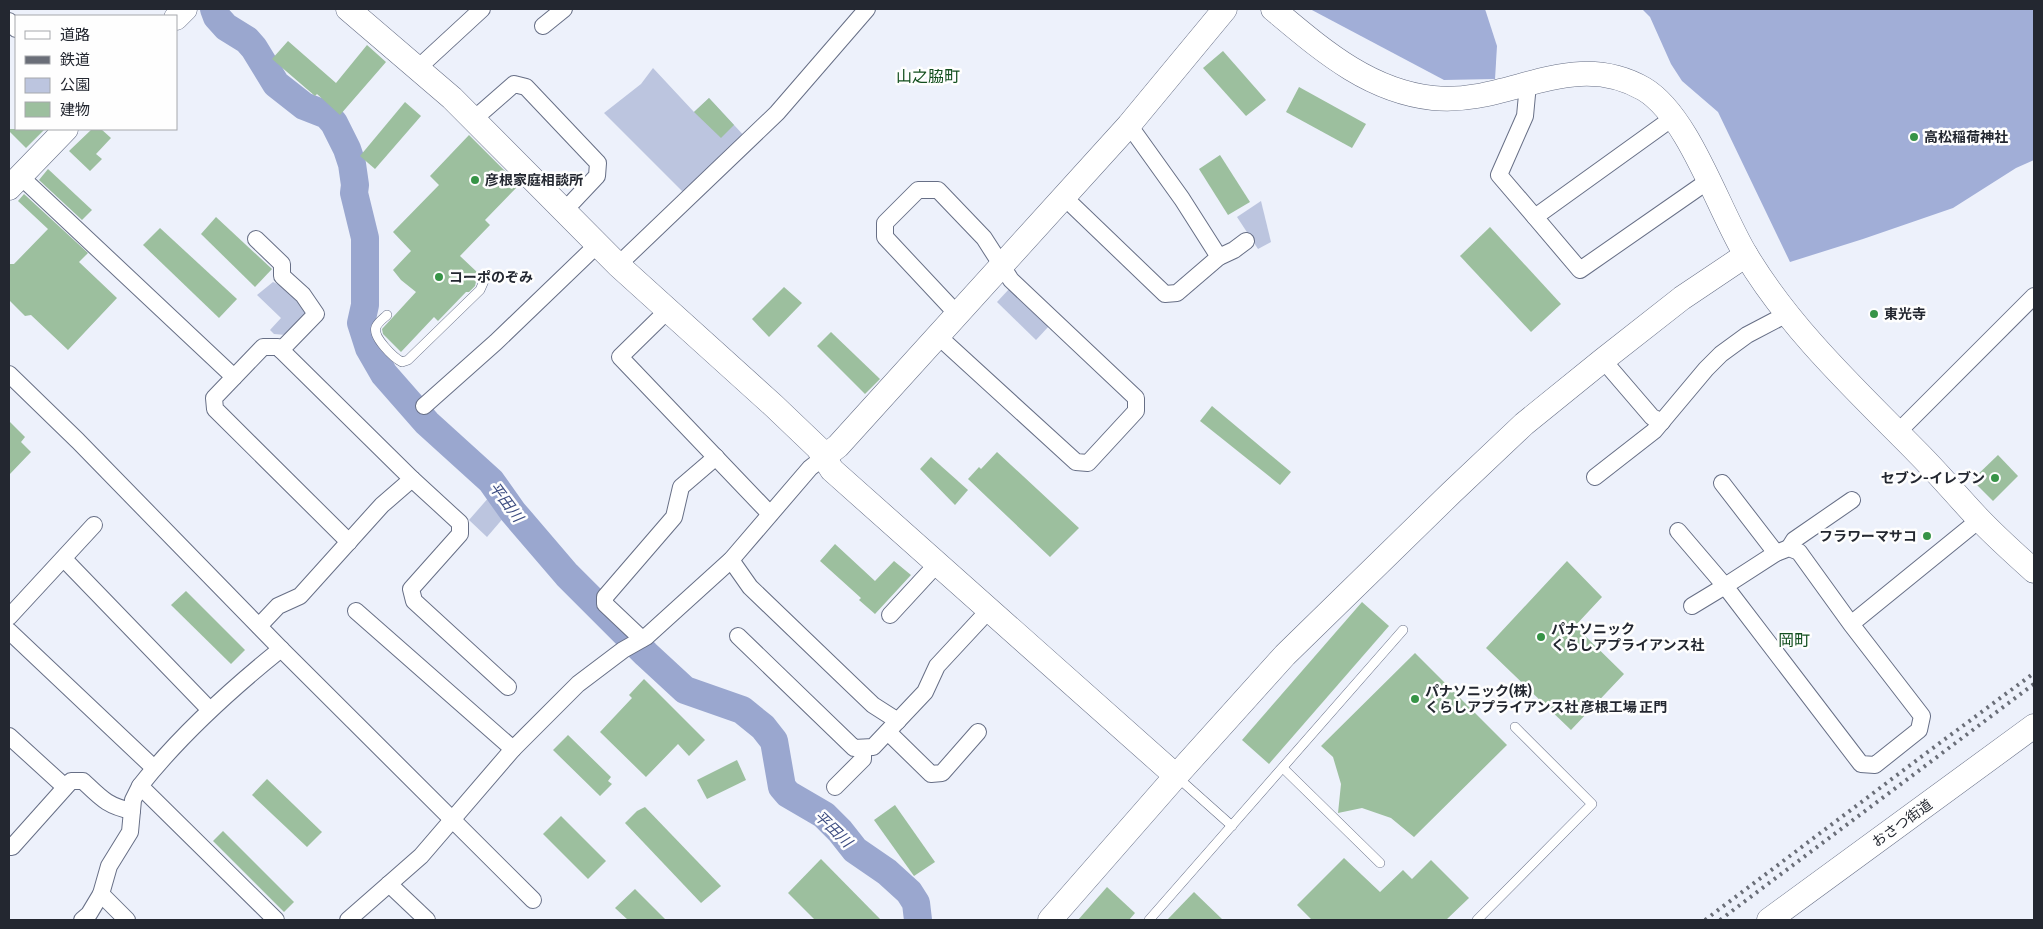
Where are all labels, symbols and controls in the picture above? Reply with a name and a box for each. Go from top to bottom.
legend [15,15,178,130]
text: 道路 [60,26,90,44]
text: 鉄道 [60,51,90,69]
district label: 山之脇町 [896,67,960,86]
text: 公園 [60,76,90,94]
text: 建物 [60,101,90,119]
place label: 高松稲荷神社 [1924,129,2008,146]
marker: 高松稲荷神社 [1908,131,1920,143]
place label: 彦根家庭相談所 [485,172,583,189]
marker: 彦根家庭相談所 [469,174,481,186]
place label: コーポのぞみ [449,269,533,286]
marker: コーポのぞみ [433,271,445,283]
place label: 東光寺 [1884,306,1926,323]
marker: 東光寺 [1868,308,1880,320]
place label: セブン-イレブン [1881,470,1985,487]
marker: セブン-イレブン [1989,472,2001,484]
water label: 平田川 [485,479,528,527]
place label: フラワーマサコ [1819,528,1917,545]
marker: フラワーマサコ [1921,530,1933,542]
place label: パナソニック くらしアプライアンス社 [1551,621,1704,654]
marker: パナソニック くらしアプライアンス社 [1535,631,1547,643]
district label: 岡町 [1778,631,1810,650]
place label: パナソニック(株) くらしアプライアンス社 彦根工場 正門 [1425,682,1667,716]
marker: パナソニック(株) くらしアプライアンス社 彦根工場 正門 [1409,693,1421,705]
street label: おさつ街道 [1869,796,1936,851]
water label: 平田川 [811,807,857,852]

